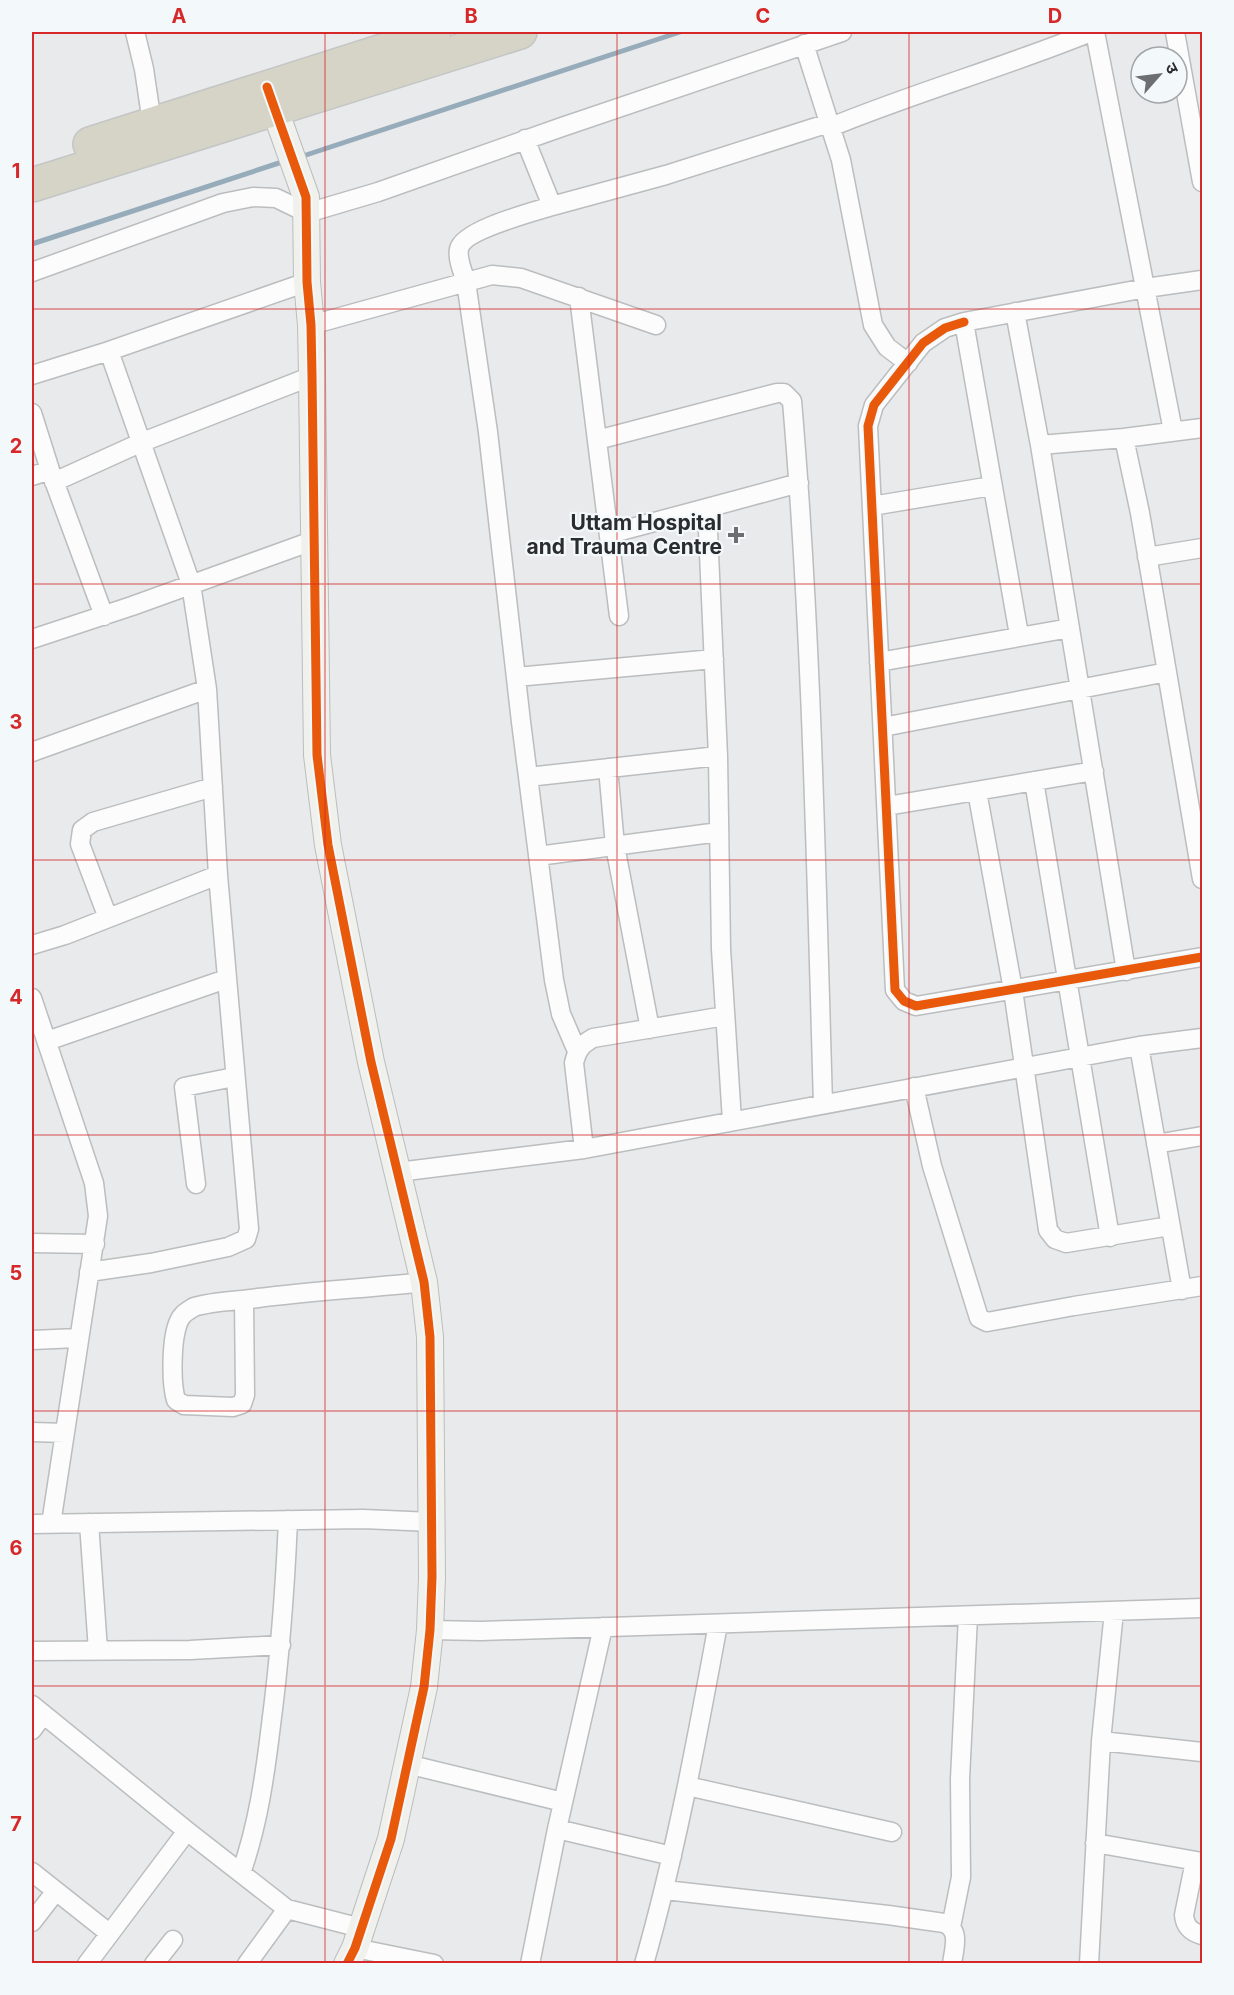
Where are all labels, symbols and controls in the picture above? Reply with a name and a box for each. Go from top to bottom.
text: A [172,4,187,28]
text: B [464,4,478,28]
text: C [756,4,770,28]
text: D [1048,4,1062,28]
north arrow [1129,45,1189,105]
text: उ [1161,59,1184,77]
text: 1 [12,159,20,183]
text: 2 [10,434,22,458]
place label: Uttam Hospital and Trauma Centre [526,510,722,559]
marker: Uttam Hospital and Trauma Centre [727,526,745,544]
text: 3 [10,710,22,734]
text: 4 [9,985,23,1009]
text: 5 [10,1261,22,1285]
text: 6 [10,1536,23,1560]
text: 7 [10,1812,22,1836]

